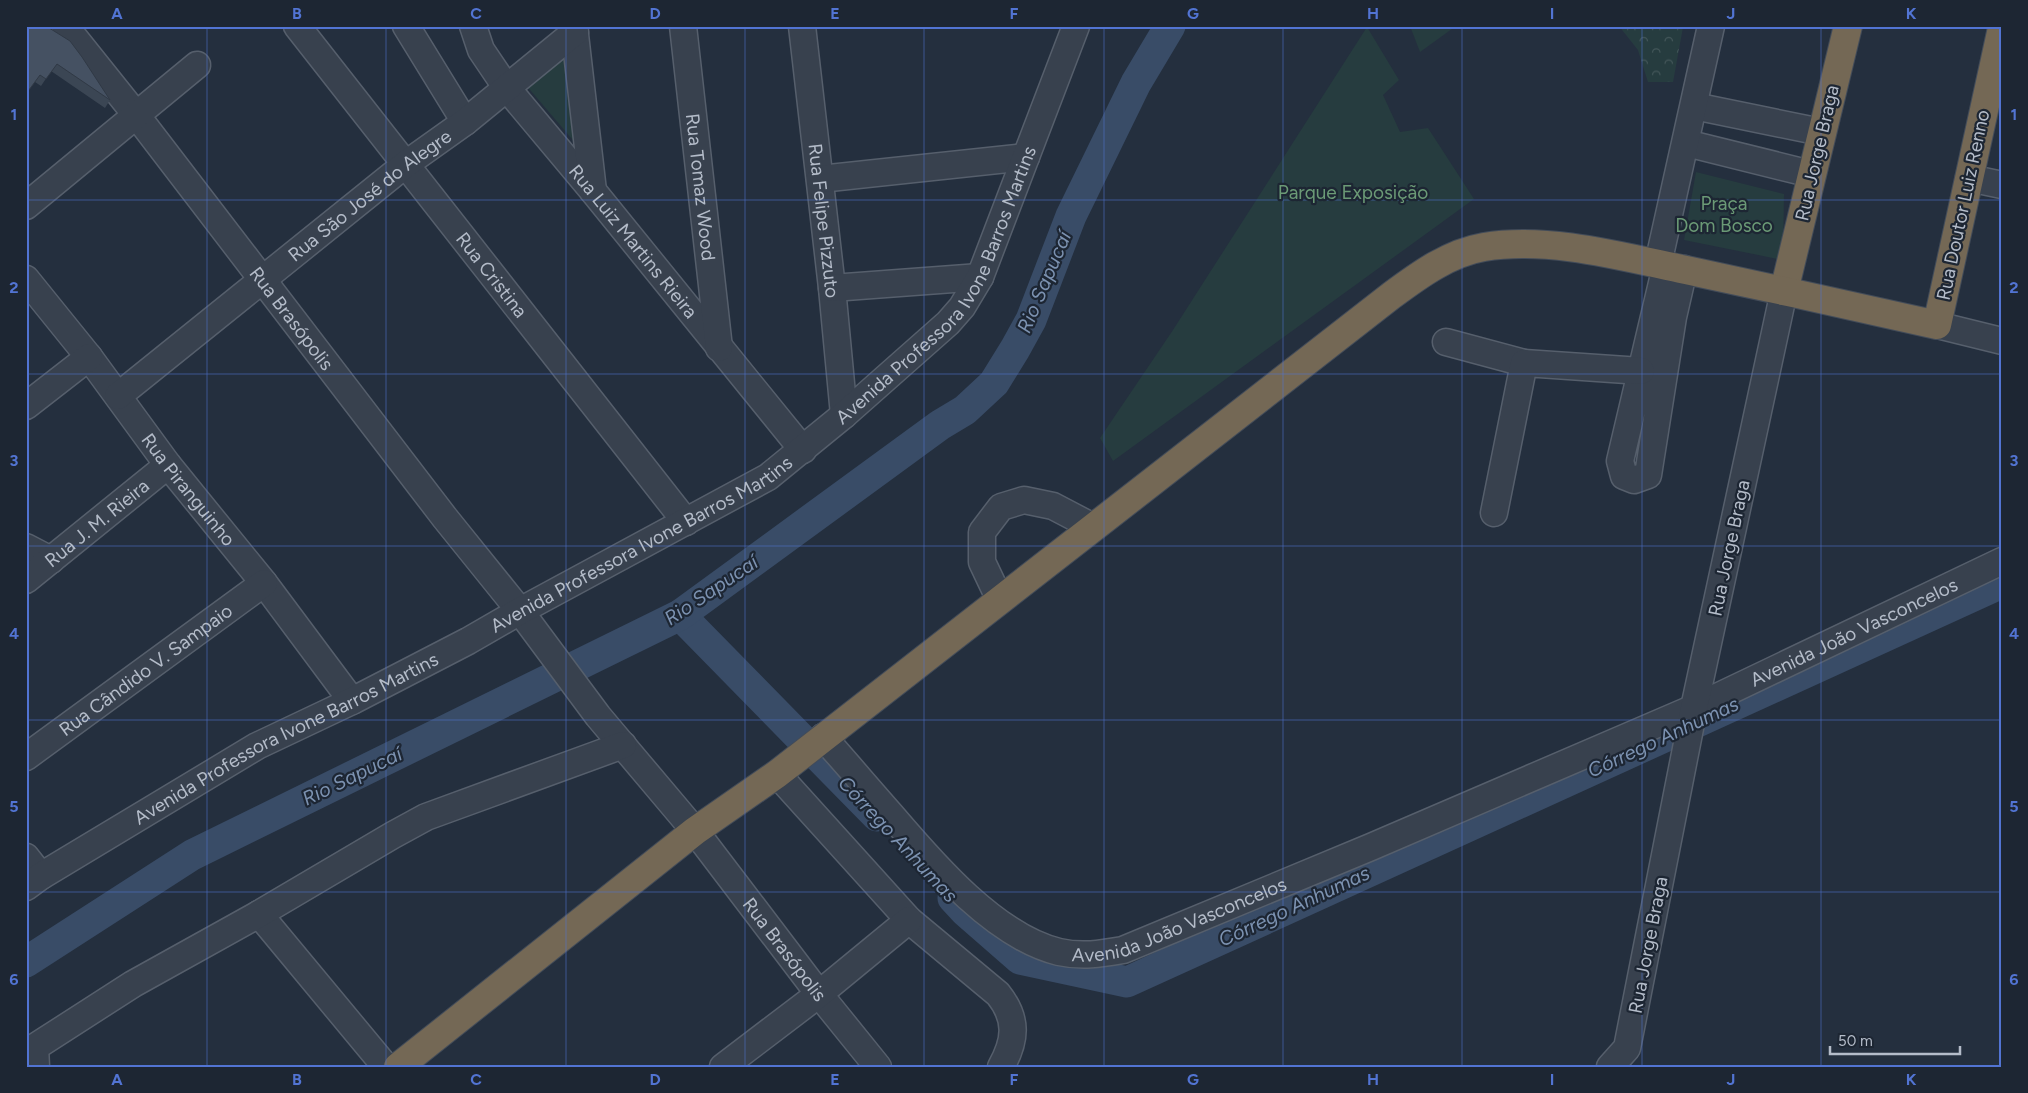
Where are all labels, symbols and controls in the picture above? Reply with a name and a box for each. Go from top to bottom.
text: A [111,4,123,23]
text: B [292,4,302,23]
text: C [470,4,482,23]
text: D [649,4,661,23]
text: E [830,4,840,23]
text: F [1010,4,1019,23]
text: G [1187,4,1199,23]
text: H [1367,4,1379,23]
text: I [1550,4,1554,23]
text: J [1727,4,1735,23]
text: K [1906,4,1917,23]
street label: Rua Jorge Braga [1790,83,1844,223]
text: 1 [11,105,17,124]
text: 1 [2011,105,2017,124]
street label: Rua Doutor Luiz Renno [1932,108,1994,302]
street label: Rua Tomaz Wood [681,112,721,262]
street label: Rua São José do Alegre [283,124,456,266]
street label: Rua Felipe Pizzuto [804,142,844,299]
street label: Avenida Professora Ivone Barros Martins [831,142,1041,429]
street label: Rua Luiz Martins Rieira [564,160,703,323]
park label: Parque Exposição [1278,181,1428,204]
park label: Praça Dom Bosco [1675,192,1773,237]
water label: Rio Sapucaí [1012,225,1077,336]
street label: Rua Cristina [451,227,533,322]
street label: Rua Brasópolis [245,262,339,375]
text: 2 [9,278,19,297]
text: 2 [2009,278,2019,297]
street label: Rua Piranguinho [137,428,240,550]
street label: Avenida Professora Ivone Barros Martins [486,450,797,637]
text: 3 [10,451,19,470]
text: 3 [2010,451,2019,470]
street label: Rua J. M. Rieira [40,474,153,572]
street label: Rua Jorge Braga [1703,478,1755,618]
water label: Rio Sapucaí [660,549,764,630]
street label: Avenida João Vasconcelos [1746,572,1961,691]
street label: Rua Cândido V. Sampaio [54,599,237,741]
text: 4 [9,624,19,643]
text: 4 [2009,624,2019,643]
street label: Avenida Professora Ivone Barros Martins [130,647,442,829]
water label: Córrego Anhumas [1584,691,1743,783]
water label: Rio Sapucaí [298,741,408,810]
water label: Córrego Anhumas [833,771,963,908]
text: 5 [9,797,19,816]
text: 5 [2009,797,2019,816]
water label: Córrego Anhumas [1215,860,1374,952]
street label: Avenida João Vasconcelos [1071,872,1290,966]
street label: Rua Jorge Braga [1623,875,1673,1015]
street label: Rua Brasópolis [738,893,832,1006]
text: 6 [9,970,19,989]
text: 6 [2009,970,2019,989]
scale bar [1830,1023,1960,1055]
text: 50 m [1838,1032,1873,1050]
text: A [111,1070,123,1089]
text: B [292,1070,302,1089]
text: C [470,1070,482,1089]
text: D [649,1070,661,1089]
text: E [830,1070,840,1089]
text: F [1010,1070,1019,1089]
text: G [1187,1070,1199,1089]
text: H [1367,1070,1379,1089]
text: I [1550,1070,1554,1089]
text: J [1727,1070,1735,1089]
text: K [1906,1070,1917,1089]

